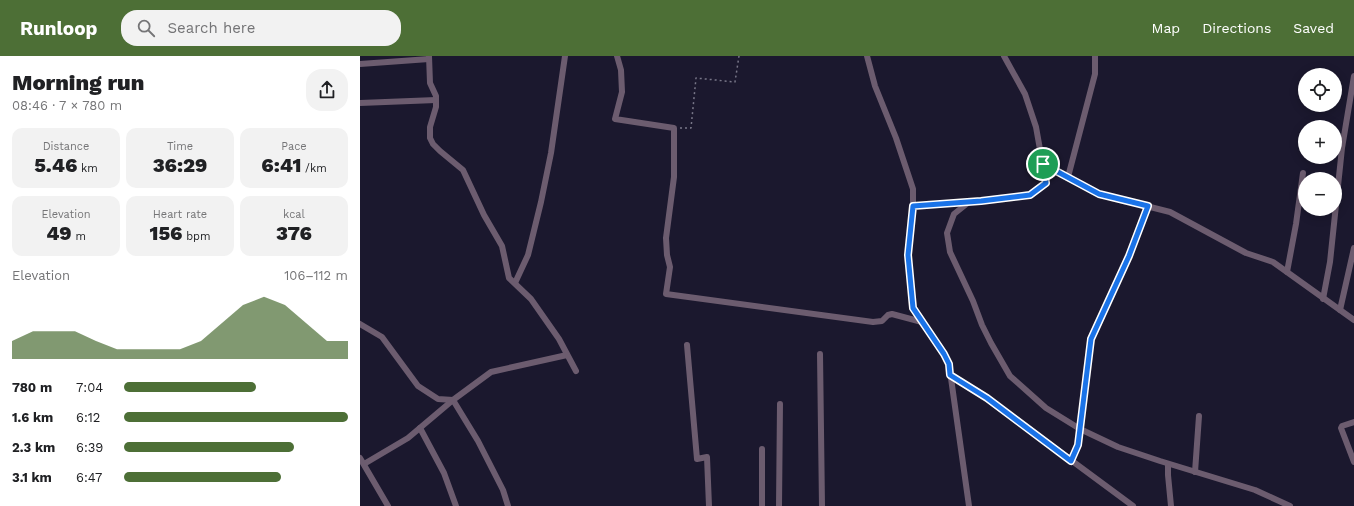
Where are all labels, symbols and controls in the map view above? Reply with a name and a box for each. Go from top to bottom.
search box [121,10,401,46]
text: Runloop [20,17,97,40]
icon: search [135,17,157,39]
text: Search here [167,19,255,37]
text: Map [1152,20,1180,36]
text: Directions [1202,20,1271,36]
text: Saved [1293,20,1334,36]
map controls [1298,68,1342,216]
button: locate [1298,68,1342,112]
button: share [306,69,348,111]
text: Morning run [12,70,144,95]
text: 08:46 · 7 × 780 m [12,98,122,113]
button: + [1298,120,1342,164]
text: Distance [43,140,89,153]
text: Time [167,140,193,153]
text: Pace [281,140,307,153]
pin [1026,147,1060,181]
text: 5.46 [34,153,77,177]
text: 36:29 [153,153,207,177]
text: 6:41 [261,153,301,177]
icon: arrive [1032,153,1054,175]
text: km [77,162,98,175]
text: /km [301,162,327,175]
button: − [1298,172,1342,216]
text: Elevation [41,208,91,221]
text: Heart rate [153,208,207,221]
text: kcal [283,208,305,221]
text: 49 [46,221,72,245]
text: 156 [150,221,182,245]
text: 376 [276,221,312,245]
text: m [72,230,86,243]
text: bpm [182,230,211,243]
text: Elevation [12,268,70,283]
text: 106–112 m [284,268,348,283]
text: 780 m [12,380,52,395]
text: 7:04 [76,380,103,395]
text: 1.6 km [12,410,53,425]
text: 6:12 [76,410,100,425]
text: 2.3 km [12,440,55,455]
text: 6:39 [76,440,103,455]
text: 3.1 km [12,470,52,485]
text: 6:47 [76,470,102,485]

